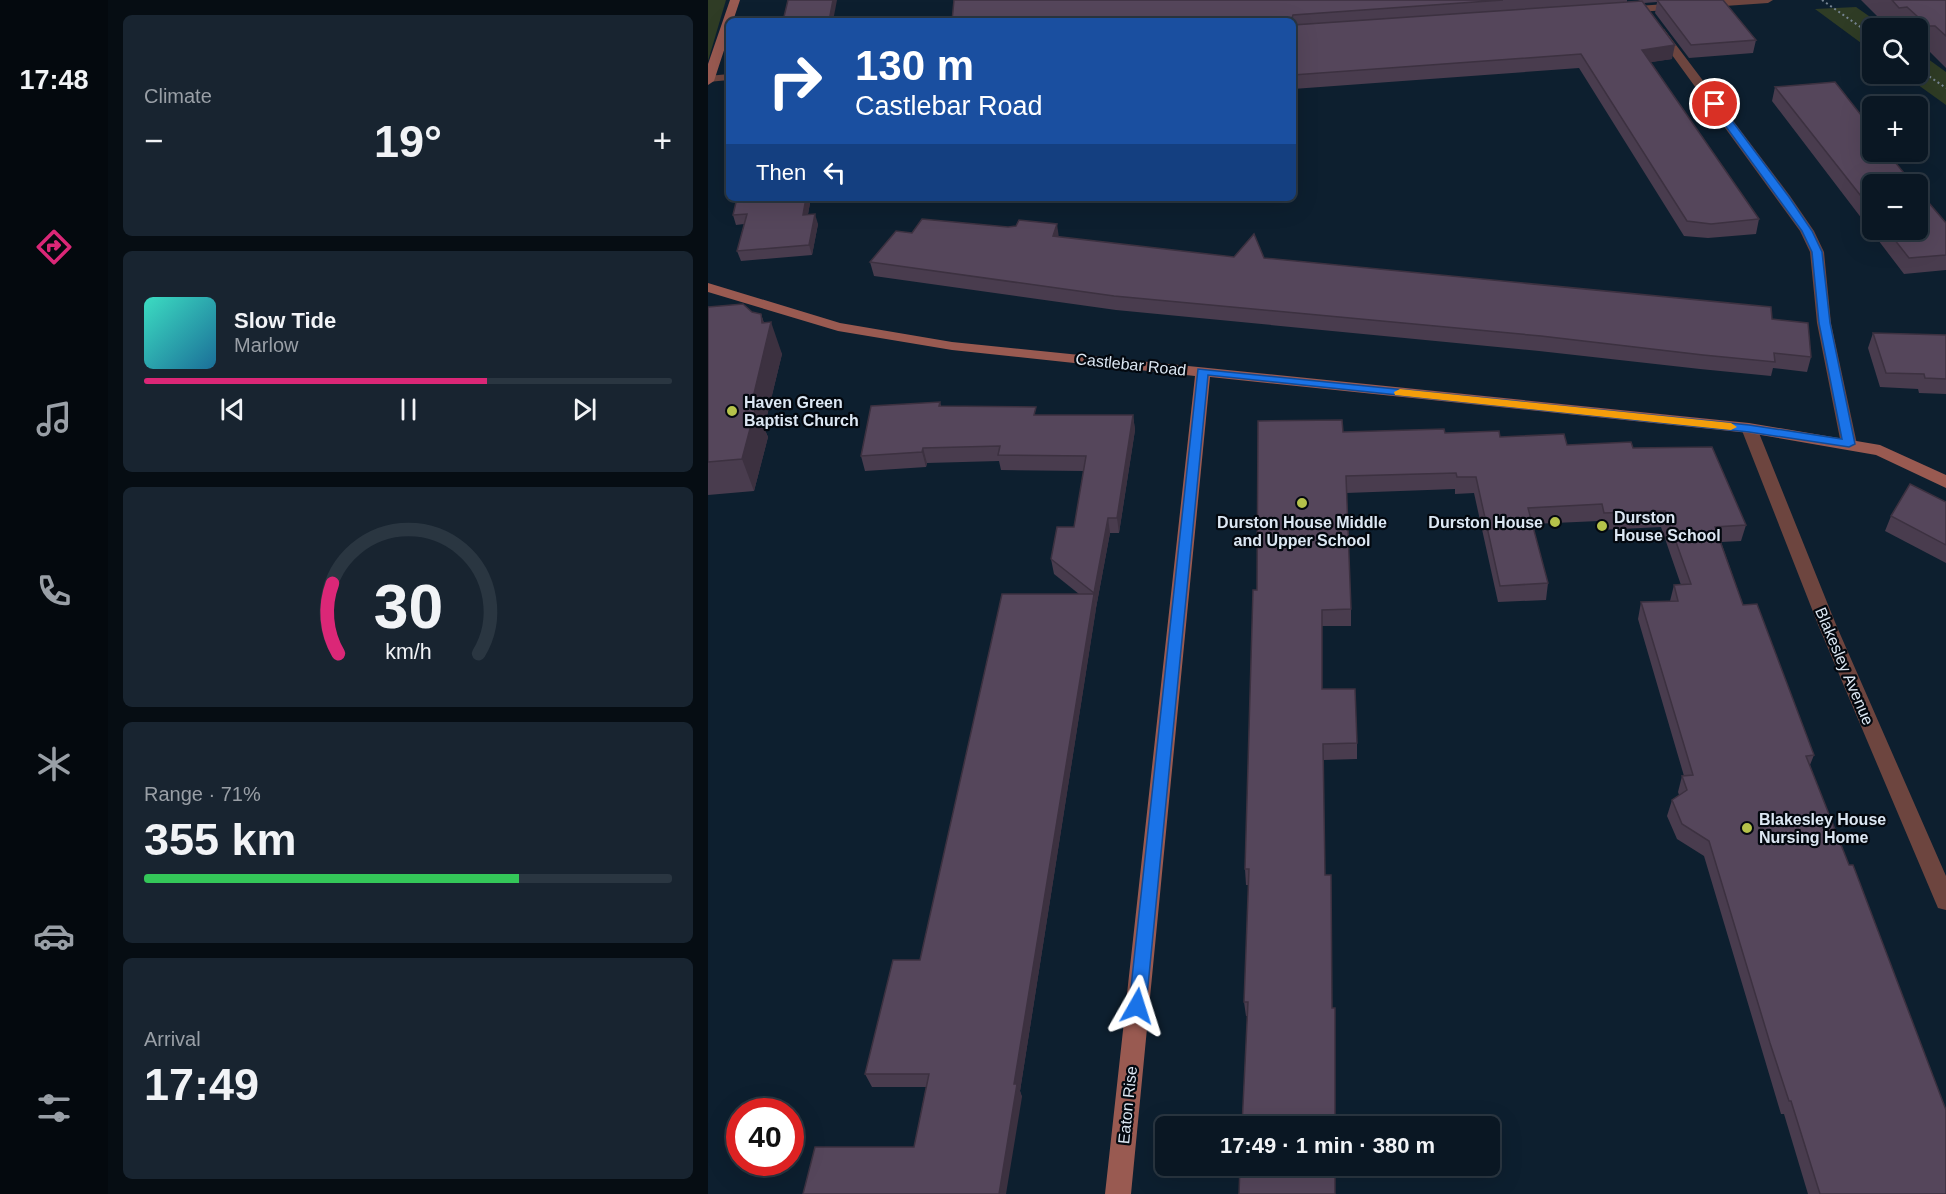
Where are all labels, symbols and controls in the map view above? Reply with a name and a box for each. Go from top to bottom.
map controls [1862,18,1928,240]
button: search [1862,18,1928,84]
icon: right [756,42,834,120]
text: 130 m [855,42,974,89]
text: 17:48 [19,65,89,95]
pin [1689,78,1740,129]
text: Climate [144,85,212,107]
icon: arrive [1698,87,1731,120]
text: Castlebar Road [855,91,1043,121]
button: + [1862,96,1928,162]
text: 19° [374,116,442,167]
text: − [144,122,163,159]
text: + [653,122,672,159]
icon: left [818,156,851,189]
text: Then [756,160,806,185]
button: − [1862,174,1928,240]
icon: directions [33,226,75,268]
text: Slow Tide [234,308,336,333]
text: Marlow [234,334,298,356]
street label: Castlebar Road [1075,350,1187,379]
icon: previous [216,393,249,426]
icon: pause [392,393,425,426]
icon: next [568,393,601,426]
place label: Haven Green Baptist Church [744,394,859,429]
icon: music [33,398,75,440]
marker: Haven Green Baptist Church [725,404,739,418]
marker: Durston House Middle and Upper School [1295,496,1309,510]
place label: Durston House School [1614,509,1721,544]
place label: Durston House Middle and Upper School [1217,514,1387,549]
place label: Durston House [1428,514,1543,531]
marker: Durston House [1548,515,1562,529]
marker: Durston House School [1595,519,1609,533]
icon: phone [33,570,75,612]
text: 30 [373,572,443,641]
street label: Blakesley Avenue [1812,605,1877,728]
text: km/h [385,640,431,664]
icon: climate [33,743,75,785]
text: Range · 71% [144,783,261,805]
place label: Blakesley House Nursing Home [1759,811,1886,846]
text: 355 km [144,814,297,865]
marker: Blakesley House Nursing Home [1740,821,1754,835]
icon: car [33,915,75,957]
position arrow [1105,974,1169,1038]
text: Arrival [144,1028,201,1050]
text: 17:49 [144,1059,259,1110]
street label: Eaton Rise [1115,1065,1140,1145]
icon: filters [33,1087,75,1129]
speed limit sign: 40 [726,1098,804,1176]
text: 17:49 · 1 min · 380 m [1220,1133,1435,1158]

